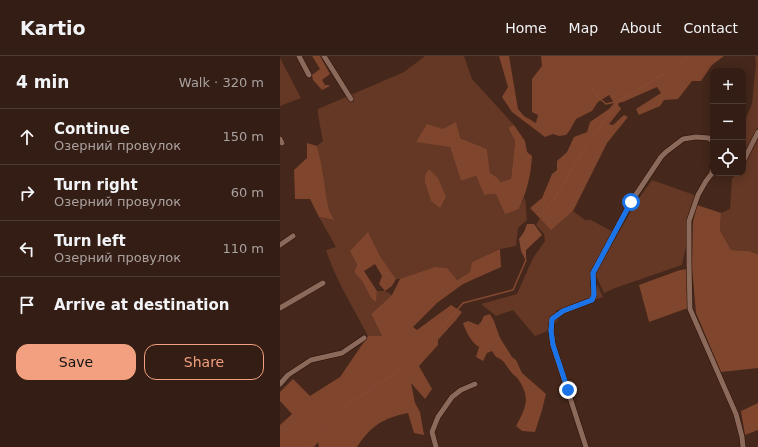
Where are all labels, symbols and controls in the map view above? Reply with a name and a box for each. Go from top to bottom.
text: Kartio [20,17,86,39]
text: Home [505,20,547,36]
text: Map [569,20,598,36]
text: About [620,20,662,36]
text: Contact [684,20,738,36]
map controls [710,68,746,176]
button: + [710,68,746,104]
text: 4 min [16,72,69,92]
text: Walk · 320 m [179,75,264,90]
button: − [710,104,746,140]
text: Continue [54,120,130,138]
icon: ahead [16,126,38,148]
text: 150 m [222,129,264,144]
text: Озерний провулок [54,138,181,153]
button: locate [710,140,746,176]
text: Turn right [54,176,138,194]
icon: right [16,182,38,204]
text: 60 m [231,185,264,200]
route start [622,193,640,211]
text: Озерний провулок [54,194,181,209]
text: Turn left [54,232,126,250]
icon: left [16,238,38,260]
text: 110 m [222,241,264,256]
text: Озерний провулок [54,250,181,265]
icon: arrive [16,294,38,316]
text: Arrive at destination [54,296,229,314]
button: Save [16,344,136,380]
button: Share [144,344,264,380]
route end [559,381,577,399]

